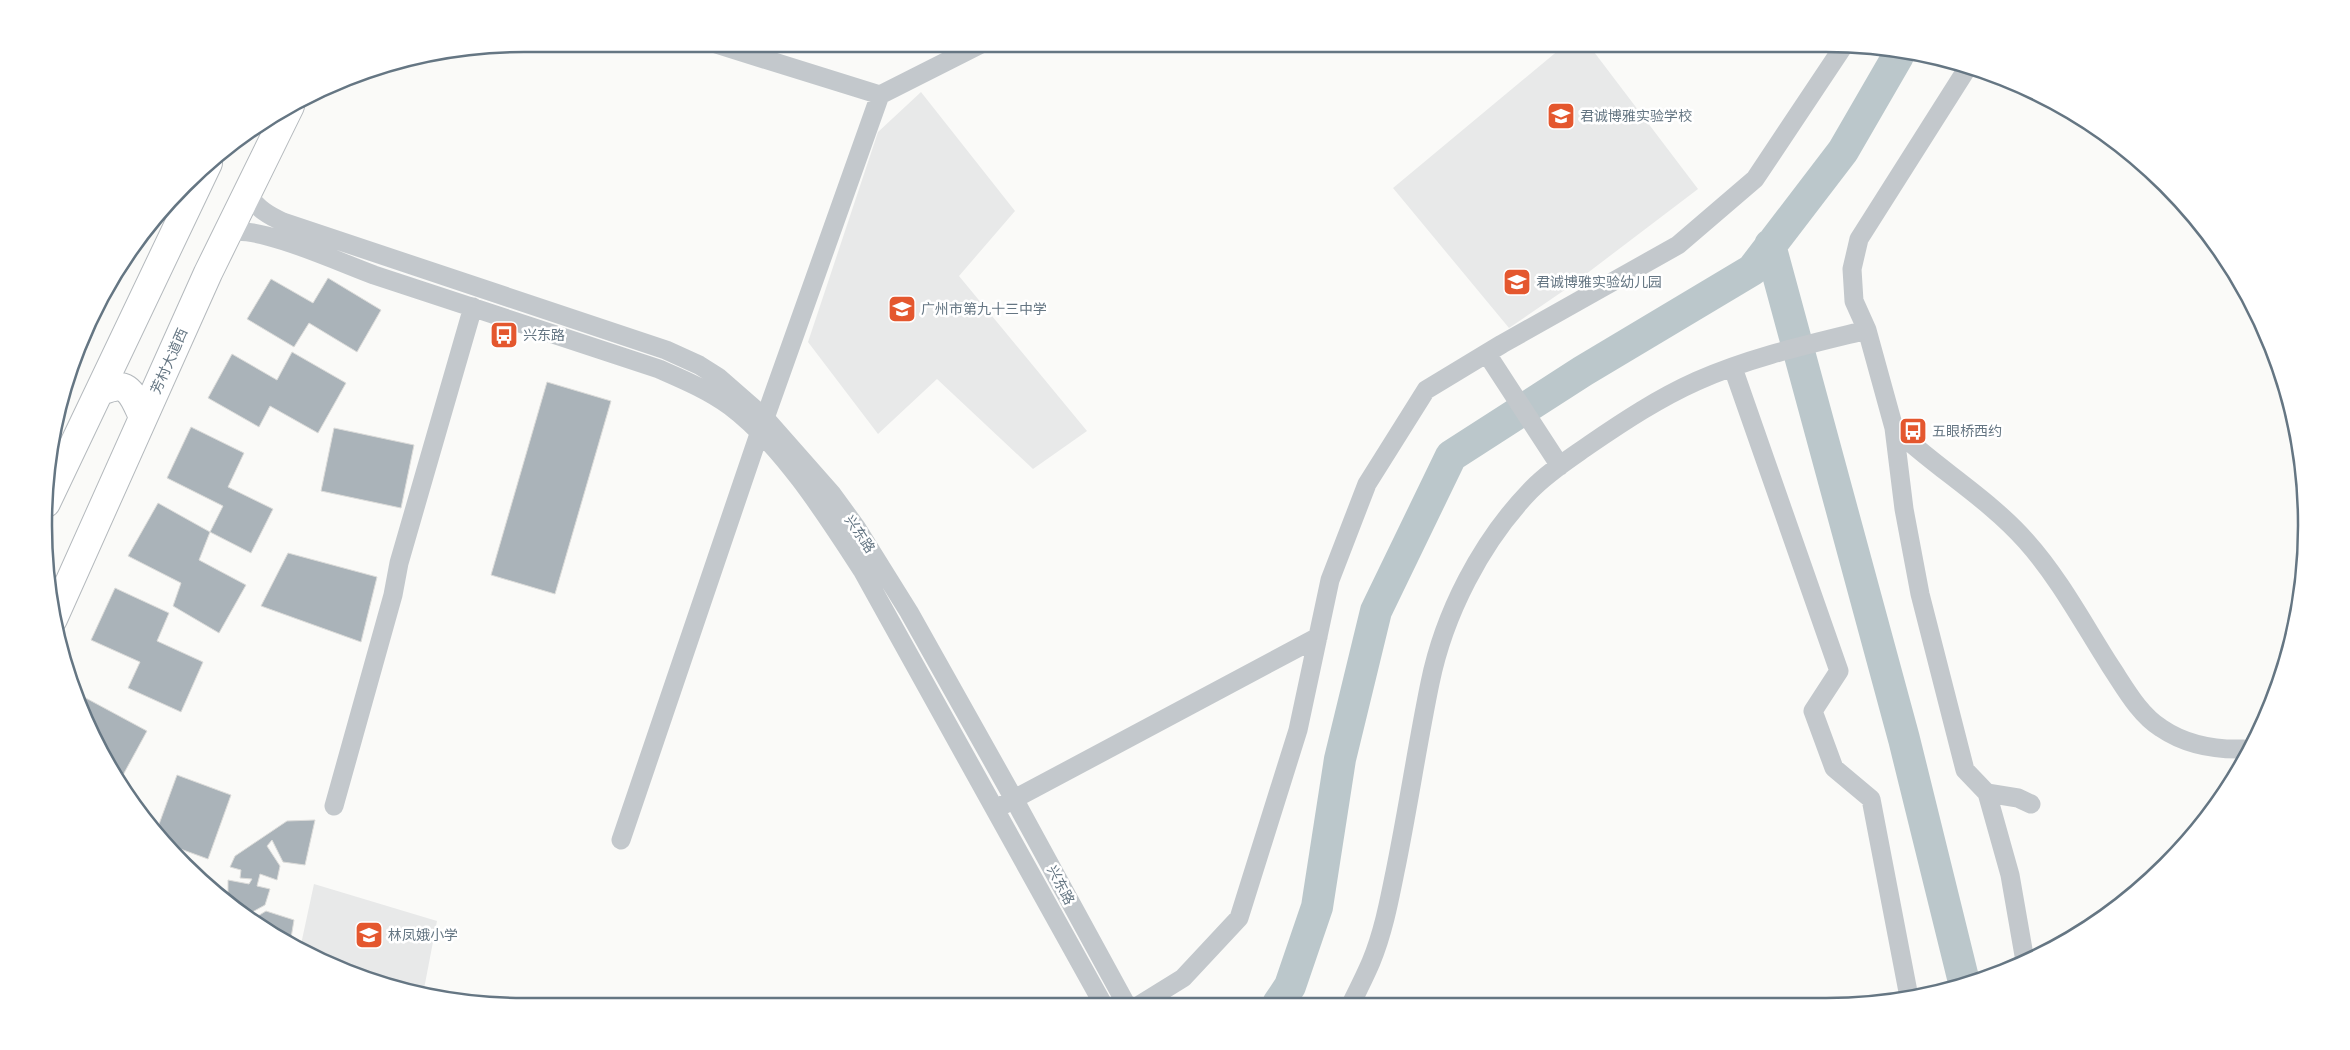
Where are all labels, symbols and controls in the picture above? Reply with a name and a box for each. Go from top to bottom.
school or university icon: 君诚博雅实验学校 [1546,101,1576,131]
place label: 君诚博雅实验学校 [1580,107,1692,125]
school or university icon: 君诚博雅实验幼儿园 [1502,267,1532,297]
place label: 君诚博雅实验幼儿园 [1536,273,1662,291]
school or university icon: 广州市第九十三中学 [887,294,917,324]
place label: 广州市第九十三中学 [921,300,1047,318]
bus stop icon: 兴东路 [489,320,519,350]
street label: 芳村大道西 [147,325,191,397]
place label: 兴东路 [523,326,565,344]
bus stop icon: 五眼桥西约 [1898,416,1928,446]
place label: 五眼桥西约 [1932,422,2002,440]
street label: 兴东路 [841,512,879,556]
street label: 兴东路 [1043,862,1079,908]
school or university icon: 林凤娥小学 [354,920,384,950]
place label: 林凤娥小学 [388,926,458,944]

